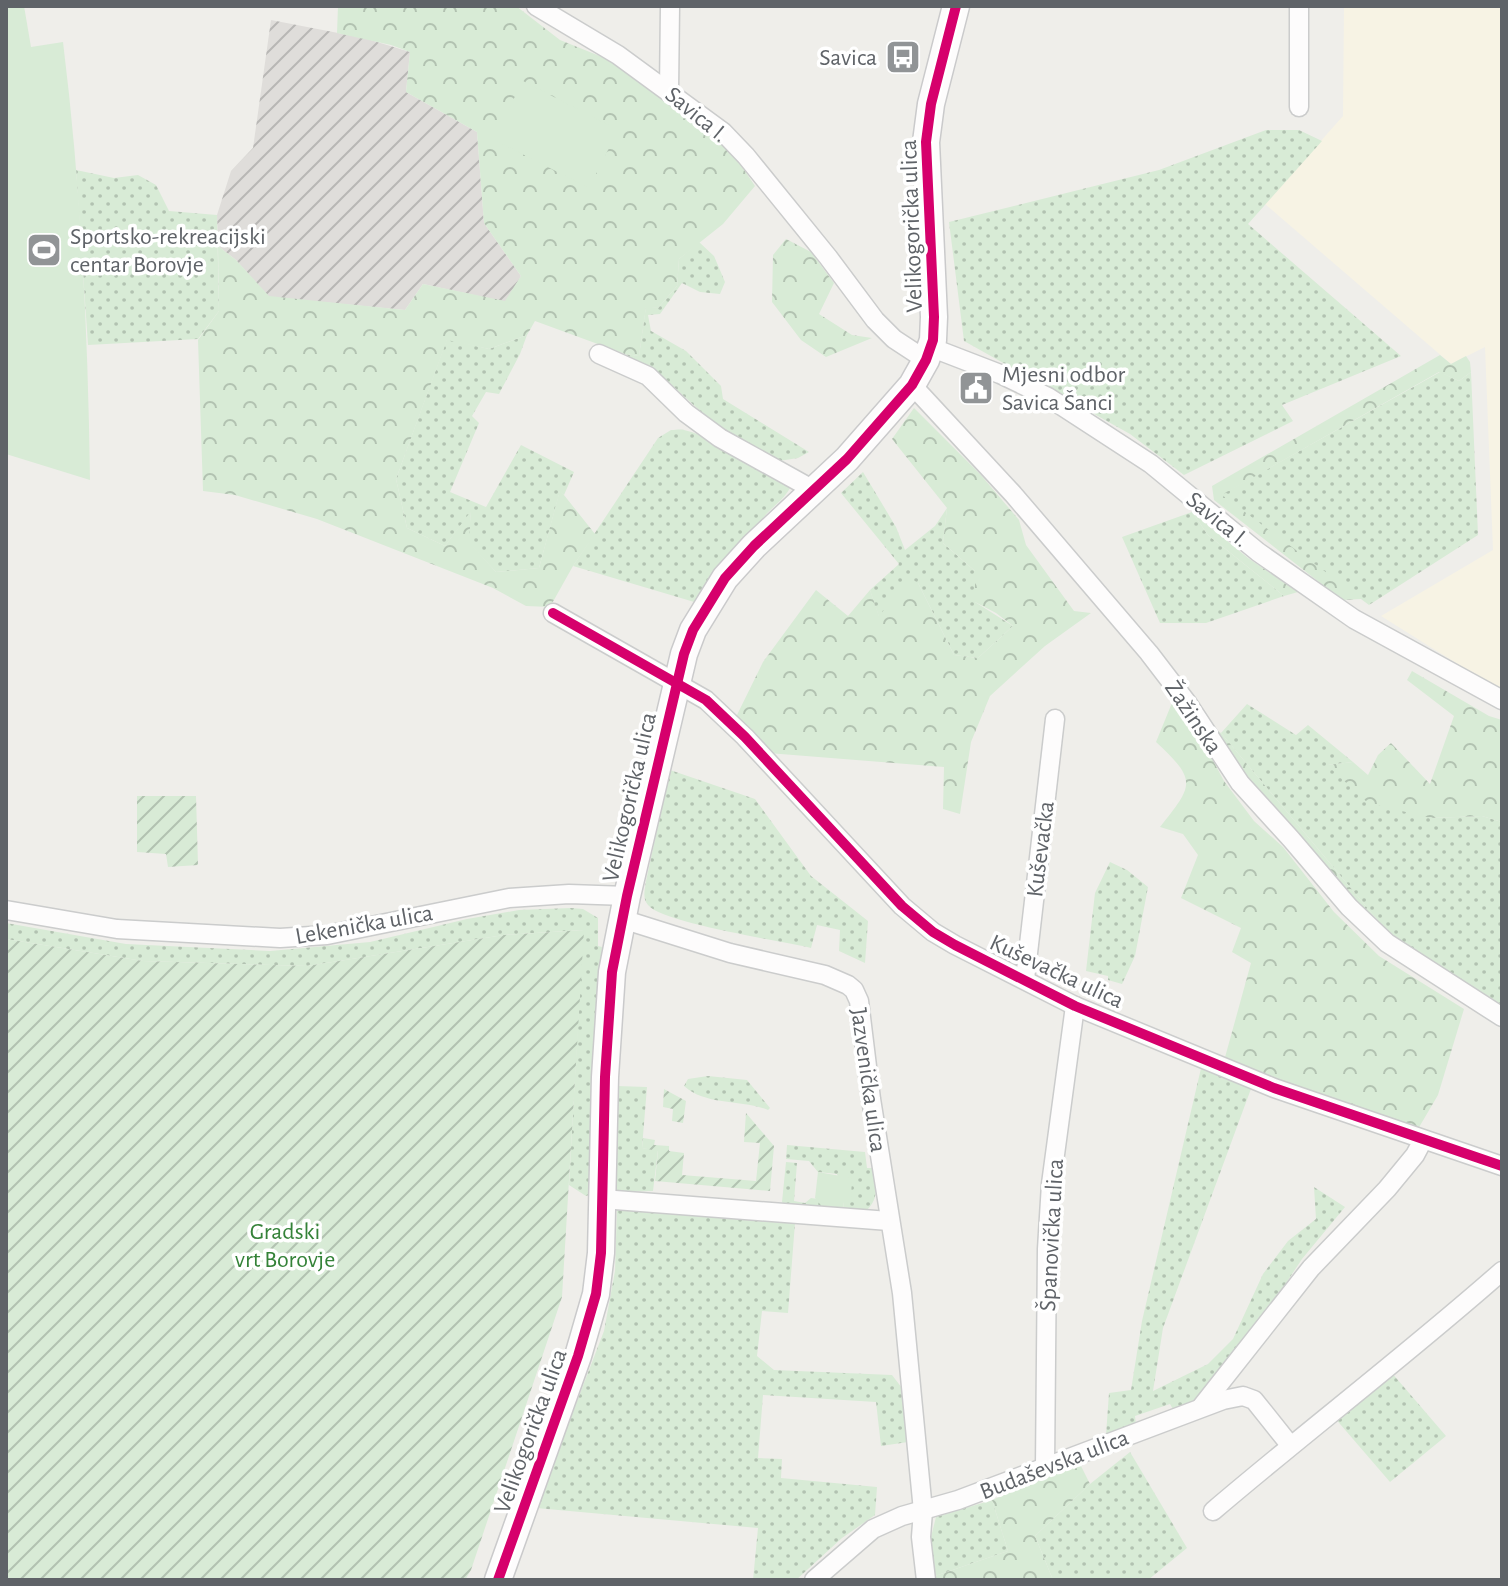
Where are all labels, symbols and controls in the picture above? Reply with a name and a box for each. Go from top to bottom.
bus stop icon: Savica [884,38,922,76]
place label: Savica [819,46,877,70]
street label: Savica I. [661,83,732,147]
street label: Velikogorička ulica [897,139,927,313]
place label: Sportsko-rekreacijski centar Borovje [70,225,266,277]
sports icon: Sportsko-rekreacijski centar Borovje [25,231,63,269]
place label: Mjesni odbor Savica Šanci [1002,363,1125,415]
public building icon: Mjesni odbor Savica Šanci [957,369,995,407]
street label: Savica I. [1182,488,1253,552]
street label: Žažinska [1160,676,1227,758]
street label: Velikogorička ulica [599,710,661,884]
street label: Kuševačka [1023,800,1059,899]
street label: Lekenička ulica [293,901,435,949]
street label: Kuševačka ulica [986,930,1127,1013]
street label: Jazvenička ulica [846,1006,890,1154]
street label: Španovička ulica [1035,1158,1068,1312]
park label: Gradski vrt Borovje [235,1220,335,1272]
street label: Velikogorička ulica [490,1346,572,1517]
street label: Budaševska ulica [977,1426,1132,1504]

